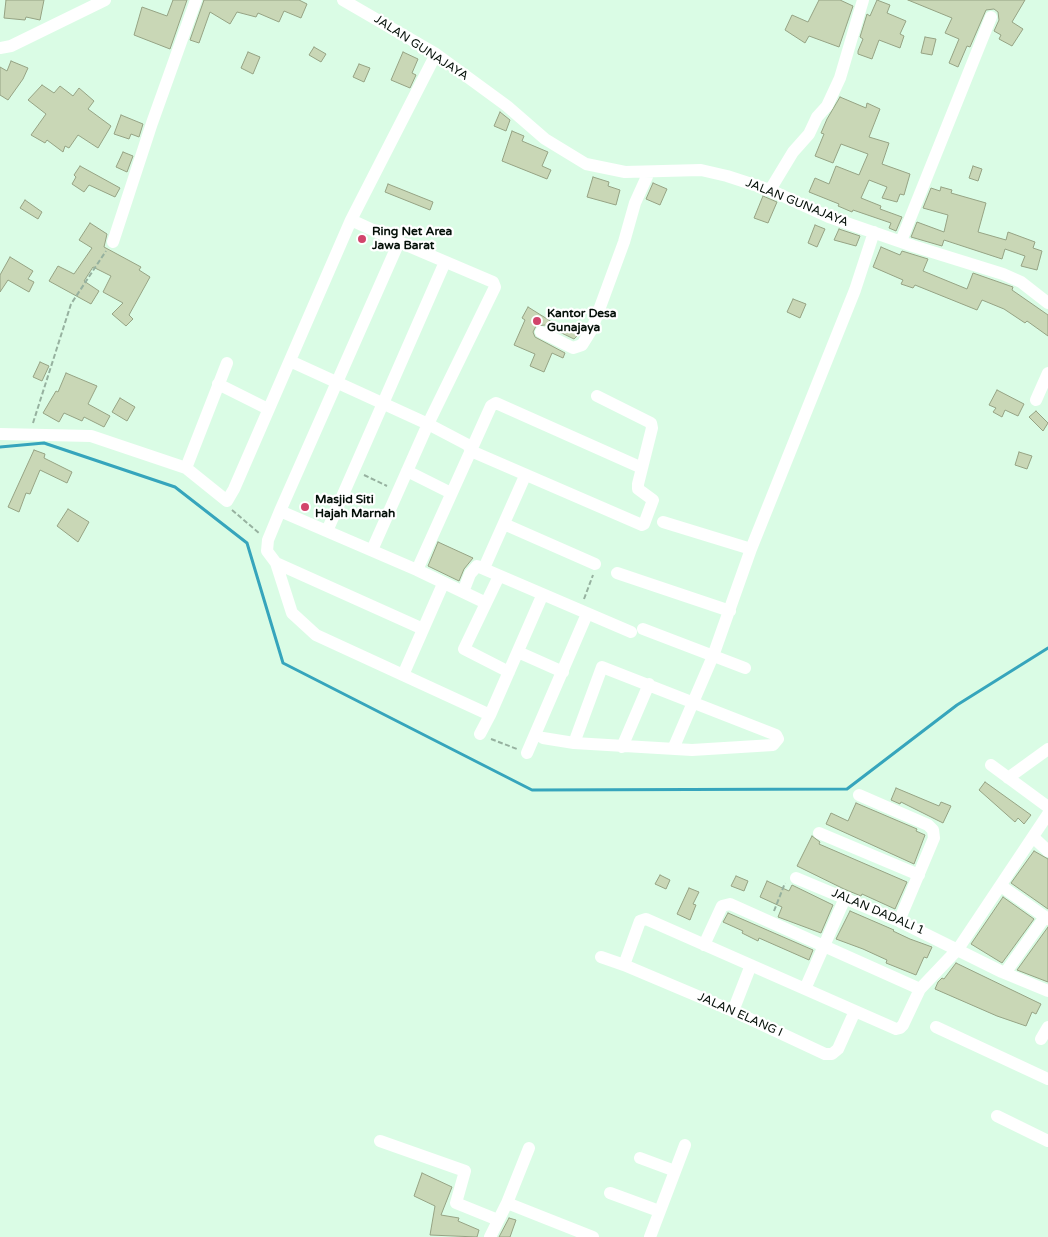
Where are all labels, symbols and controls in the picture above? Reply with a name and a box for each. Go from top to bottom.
street label: JALAN GUNAJAYA [371,12,471,84]
street label: JALAN GUNAJAYA [744,176,850,230]
place label: Ring Net Area Jawa Barat [372,225,452,253]
marker: Ring Net Area Jawa Barat [356,233,368,245]
place label: Kantor Desa Gunajaya [547,307,617,335]
marker: Kantor Desa Gunajaya [531,315,543,327]
place label: Masjid Siti Hajah Marnah [315,493,395,521]
marker: Masjid Siti Hajah Marnah [299,501,311,513]
street label: JALAN DADALI 1 [829,886,927,938]
street label: JALAN ELANG I [695,990,785,1040]

